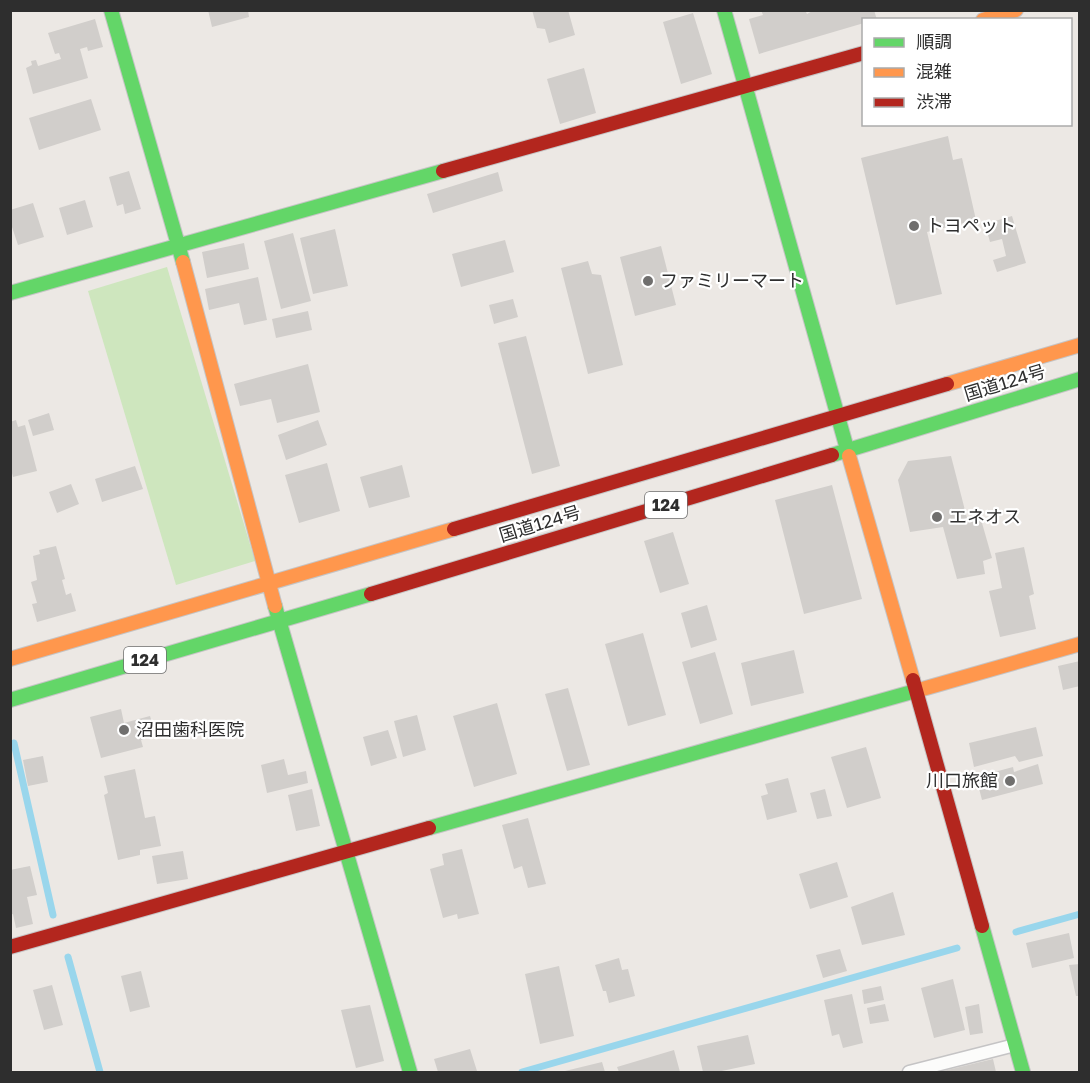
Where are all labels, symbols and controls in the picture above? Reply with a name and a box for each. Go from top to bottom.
legend [862,18,1072,126]
text: 順調 [916,30,952,52]
text: 混雑 [916,60,952,82]
text: 渋滞 [916,90,952,112]
place label: トヨペット [926,214,1016,236]
marker: トヨペット [907,219,921,233]
place label: ファミリーマート [660,269,804,291]
marker: ファミリーマート [641,274,655,288]
street label: 国道124号 [961,359,1048,405]
road number: 124 [645,492,687,518]
street label: 国道124号 [496,500,583,546]
place label: エネオス [949,505,1021,527]
marker: エネオス [930,510,944,524]
road number: 124 [124,647,166,673]
place label: 沼田歯科医院 [136,718,244,740]
marker: 沼田歯科医院 [117,723,131,737]
place label: 川口旅館 [926,769,998,791]
marker: 川口旅館 [1003,774,1017,788]

